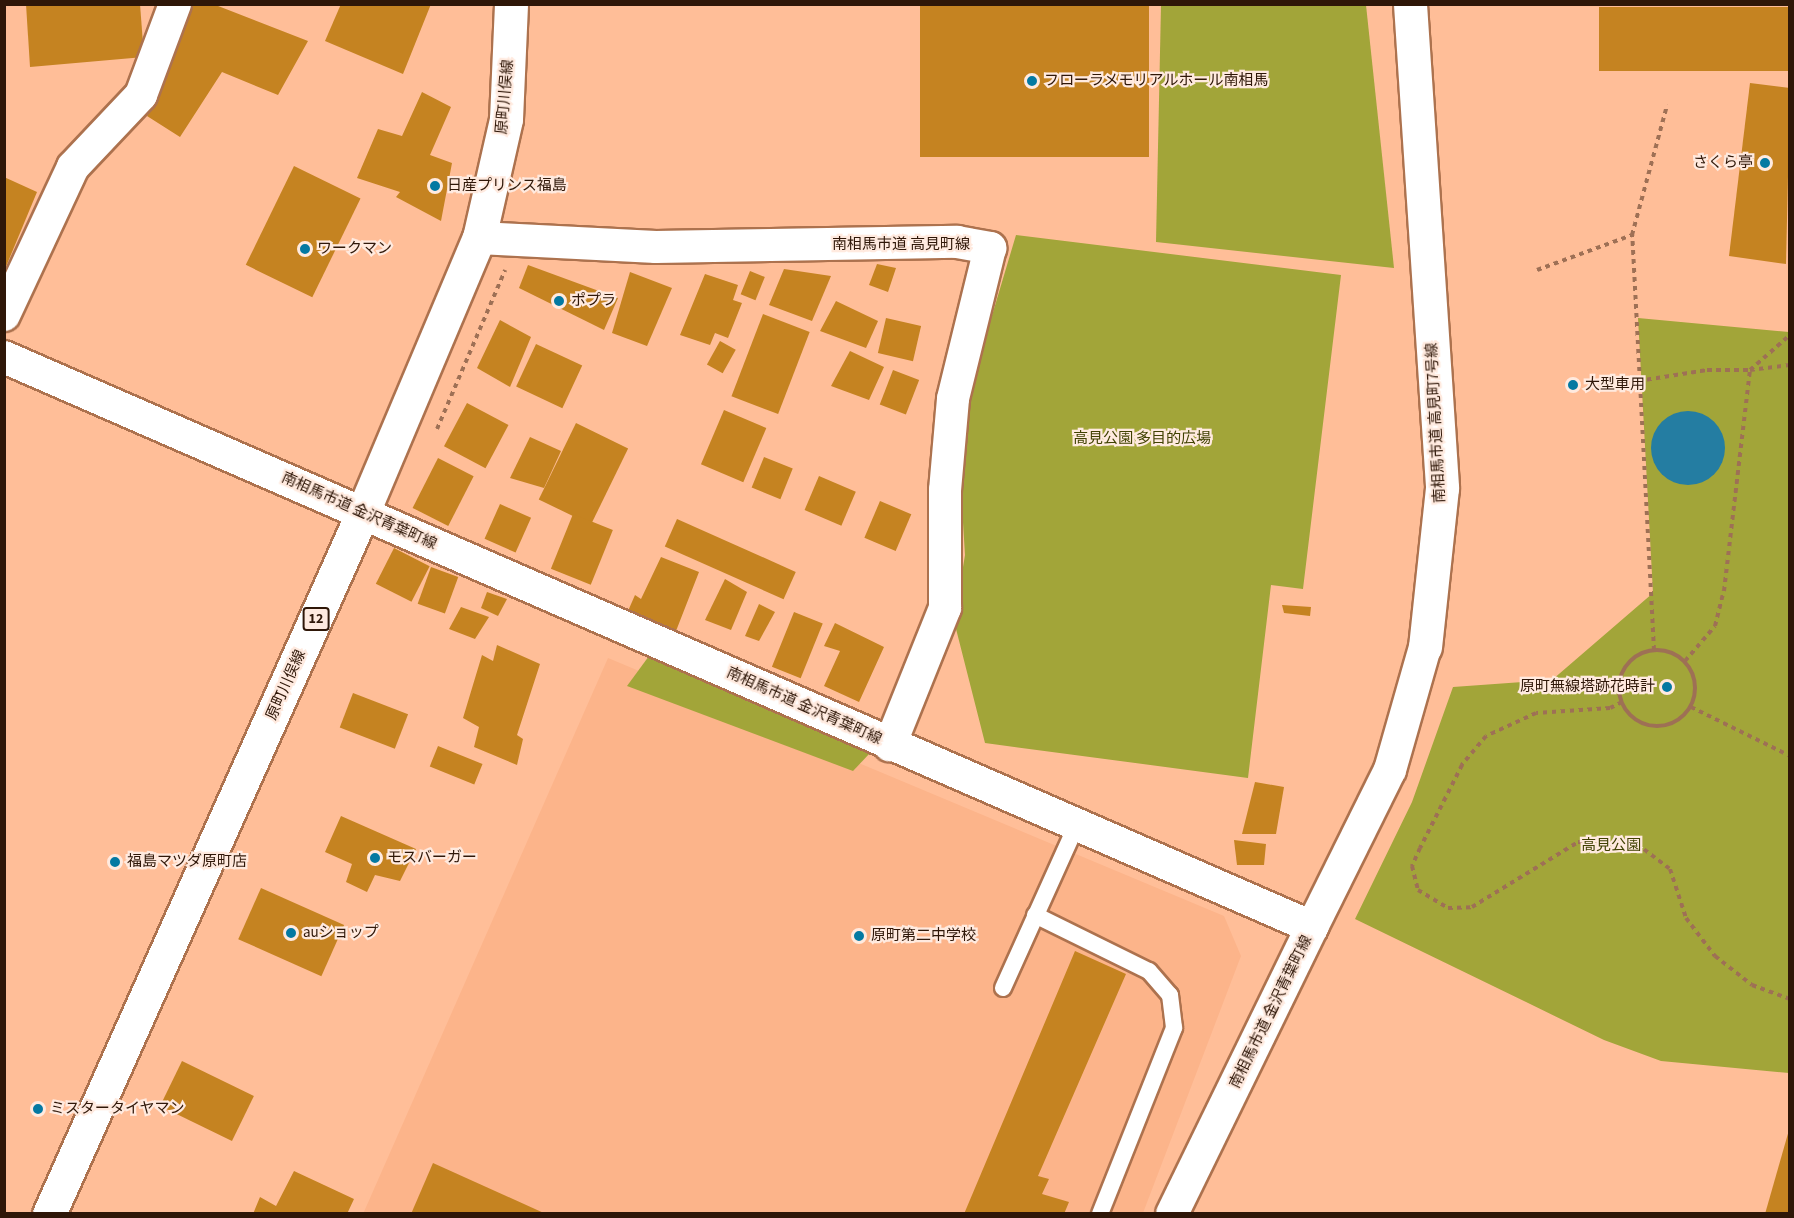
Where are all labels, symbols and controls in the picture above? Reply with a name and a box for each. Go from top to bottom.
street label: 原町川俣線 [493,59,517,135]
place label: フローラメモリアルホール南相馬 [1044,72,1269,90]
marker: フローラメモリアルホール南相馬 [1025,74,1039,88]
place label: さくら亭 [1693,154,1753,172]
marker: さくら亭 [1758,156,1772,170]
place label: 日産プリンス福島 [447,177,567,195]
marker: 日産プリンス福島 [428,179,442,193]
street label: 南相馬市道 高見町線 [832,236,970,254]
place label: ワークマン [317,240,392,258]
marker: ワークマン [298,242,312,256]
place label: ポプラ [571,292,616,310]
marker: ポプラ [552,294,566,308]
street label: 南相馬市道 高見町7号線 [1423,342,1449,504]
place label: 大型車用 [1585,376,1645,394]
marker: 大型車用 [1566,378,1580,392]
park label: 高見公園 多目的広場 [1073,430,1211,448]
street label: 南相馬市道 金沢青葉町線 [279,469,439,553]
road number: 12 [302,608,330,630]
street label: 原町川俣線 [263,647,309,723]
street label: 南相馬市道 金沢青葉町線 [724,664,884,748]
place label: 原町無線塔跡花時計 [1520,678,1655,696]
marker: 原町無線塔跡花時計 [1660,680,1674,694]
park label: 高見公園 [1581,837,1641,855]
place label: モスバーガー [387,849,477,867]
marker: モスバーガー [368,851,382,865]
place label: 福島マツダ原町店 [127,853,247,871]
marker: 福島マツダ原町店 [108,855,122,869]
place label: auショップ [303,924,379,942]
marker: auショップ [284,926,298,940]
place label: 原町第二中学校 [871,927,976,945]
marker: 原町第二中学校 [852,929,866,943]
street label: 南相馬市道 金沢青葉町線 [1226,933,1316,1091]
place label: ミスタータイヤマン [50,1100,185,1118]
marker: ミスタータイヤマン [31,1102,45,1116]

